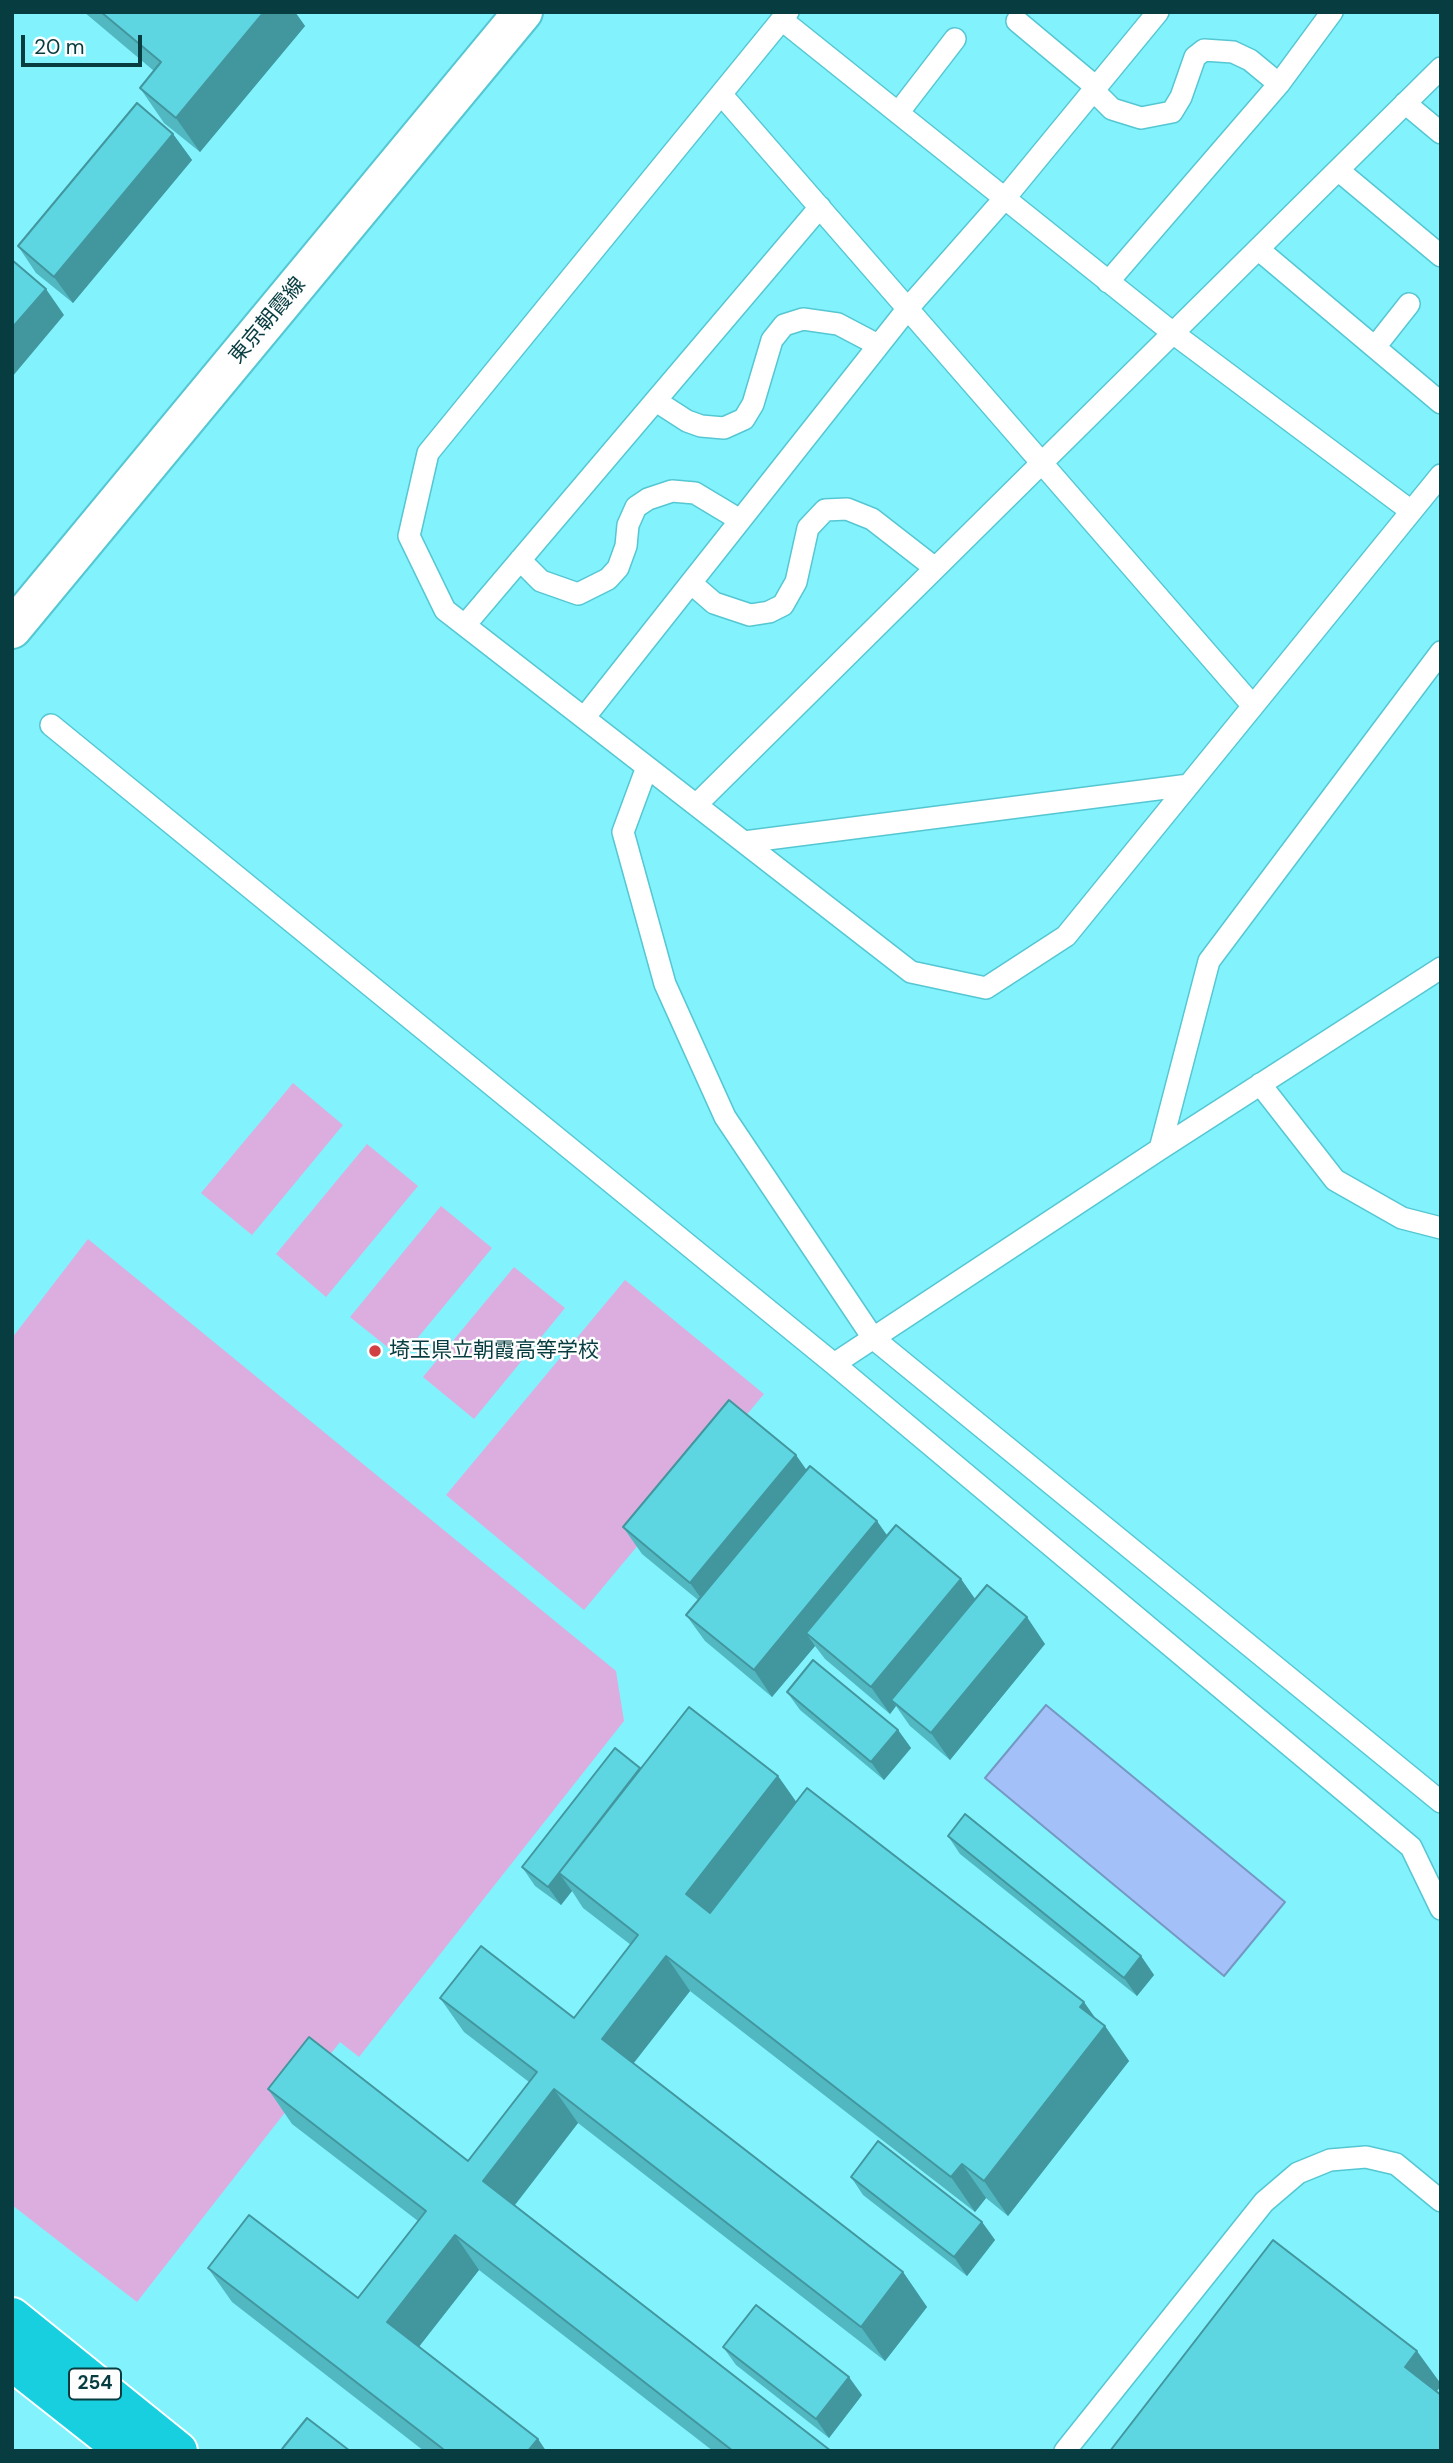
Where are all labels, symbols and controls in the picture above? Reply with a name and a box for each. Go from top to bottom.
scale bar [24,21,145,65]
text: 20 m [34,33,85,61]
street label: 東京朝霞線 [225,273,311,369]
place label: 埼玉県立朝霞高等学校 [389,1338,599,1364]
marker: 埼玉県立朝霞高等学校 [367,1343,383,1359]
road number: 254 [69,2368,121,2400]

